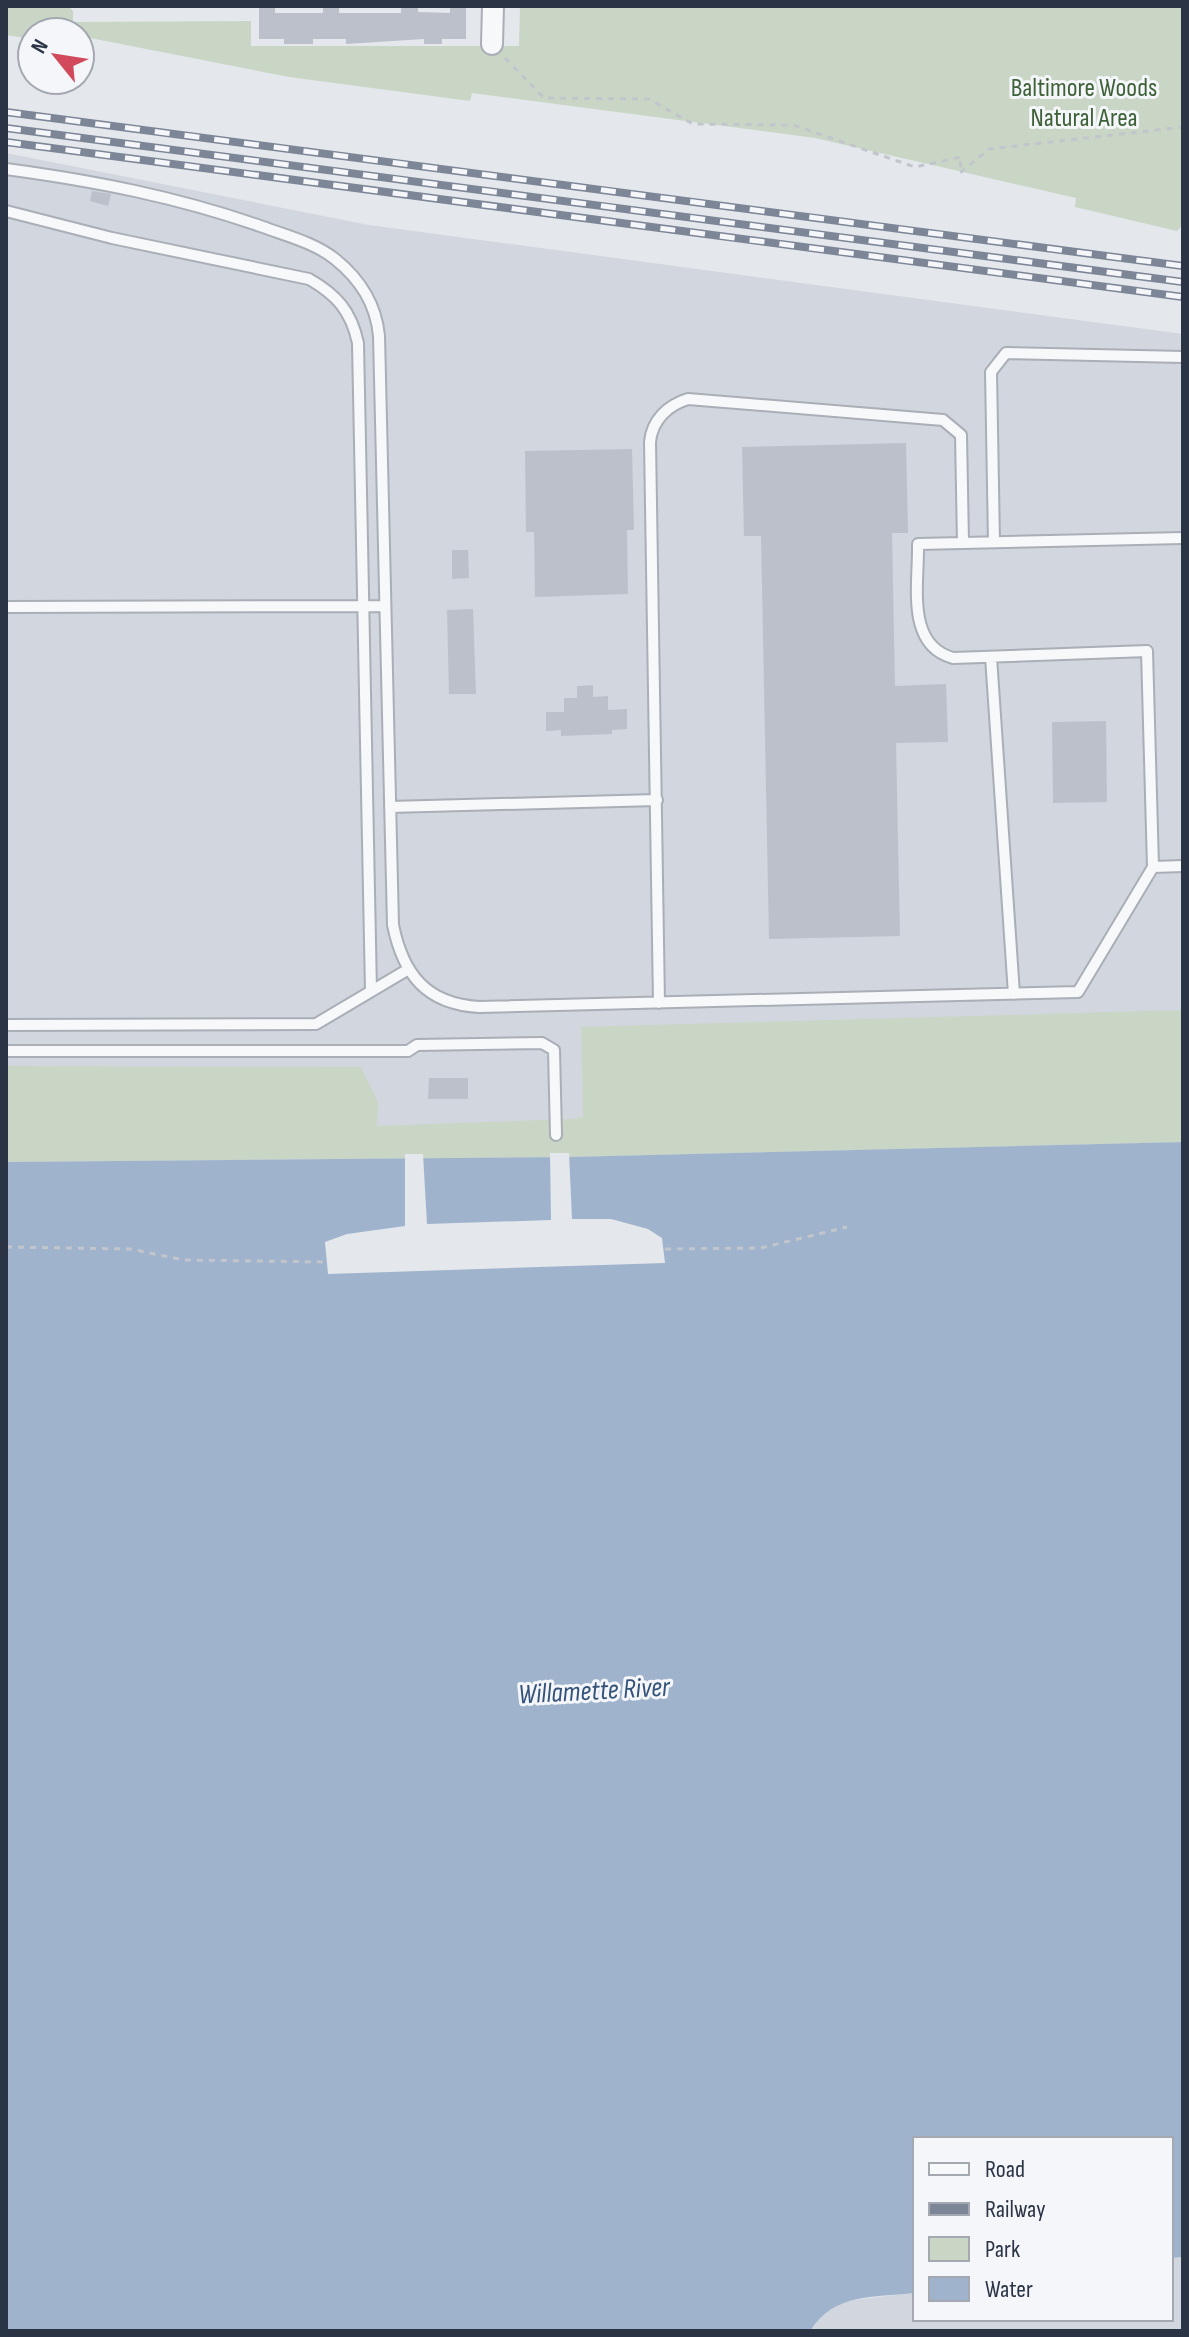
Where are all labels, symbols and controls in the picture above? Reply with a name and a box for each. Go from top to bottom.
north arrow [16,16,96,96]
text: N [25,35,55,59]
park label: Baltimore Woods Natural Area [1011,73,1157,134]
water label: Willamette River [517,1670,672,1711]
legend [913,2137,1173,2321]
text: Road [985,2155,1025,2184]
text: Railway [985,2195,1045,2224]
text: Park [985,2235,1020,2264]
text: Water [985,2275,1033,2304]

